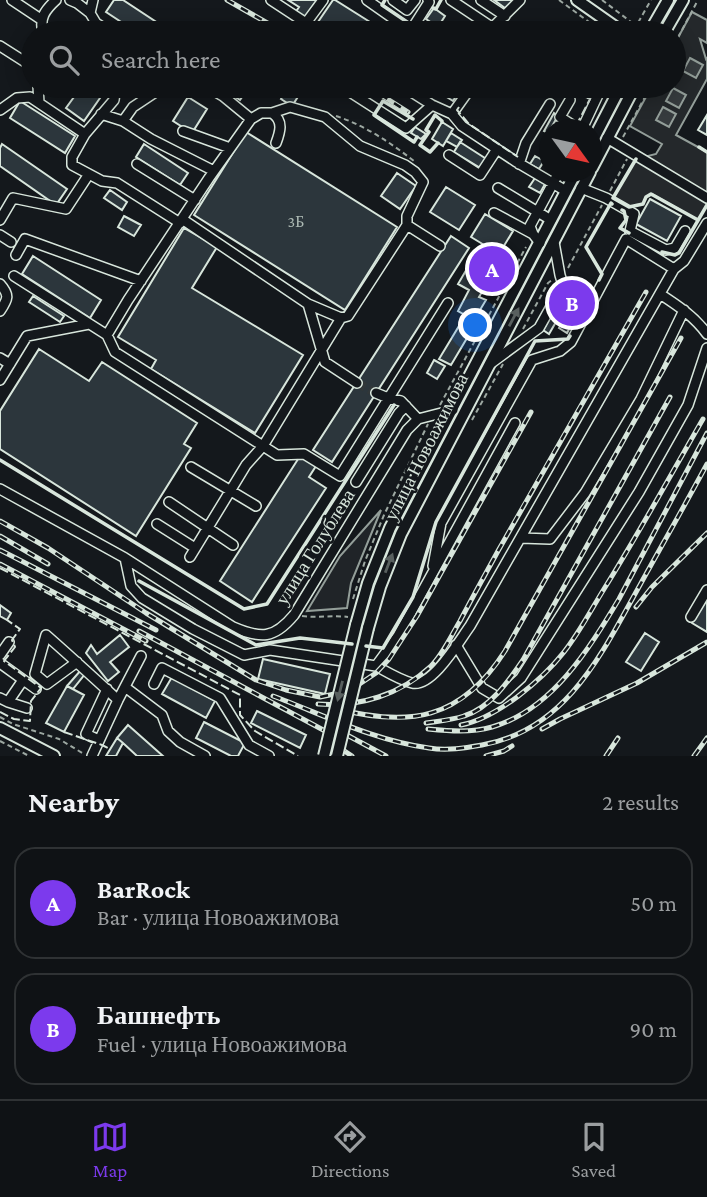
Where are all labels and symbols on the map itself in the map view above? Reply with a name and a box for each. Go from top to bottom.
north arrow [539,119,602,182]
house number: 3Б [288,213,304,230]
pin: A [469,243,515,295]
pin: B [549,277,595,329]
one-way arrow [508,307,520,327]
your location [458,308,492,342]
street label: улица Новоажимова [380,369,472,524]
street label: улица Голублева [271,485,359,609]
one-way arrow [383,553,394,574]
one-way arrow [334,680,345,702]

